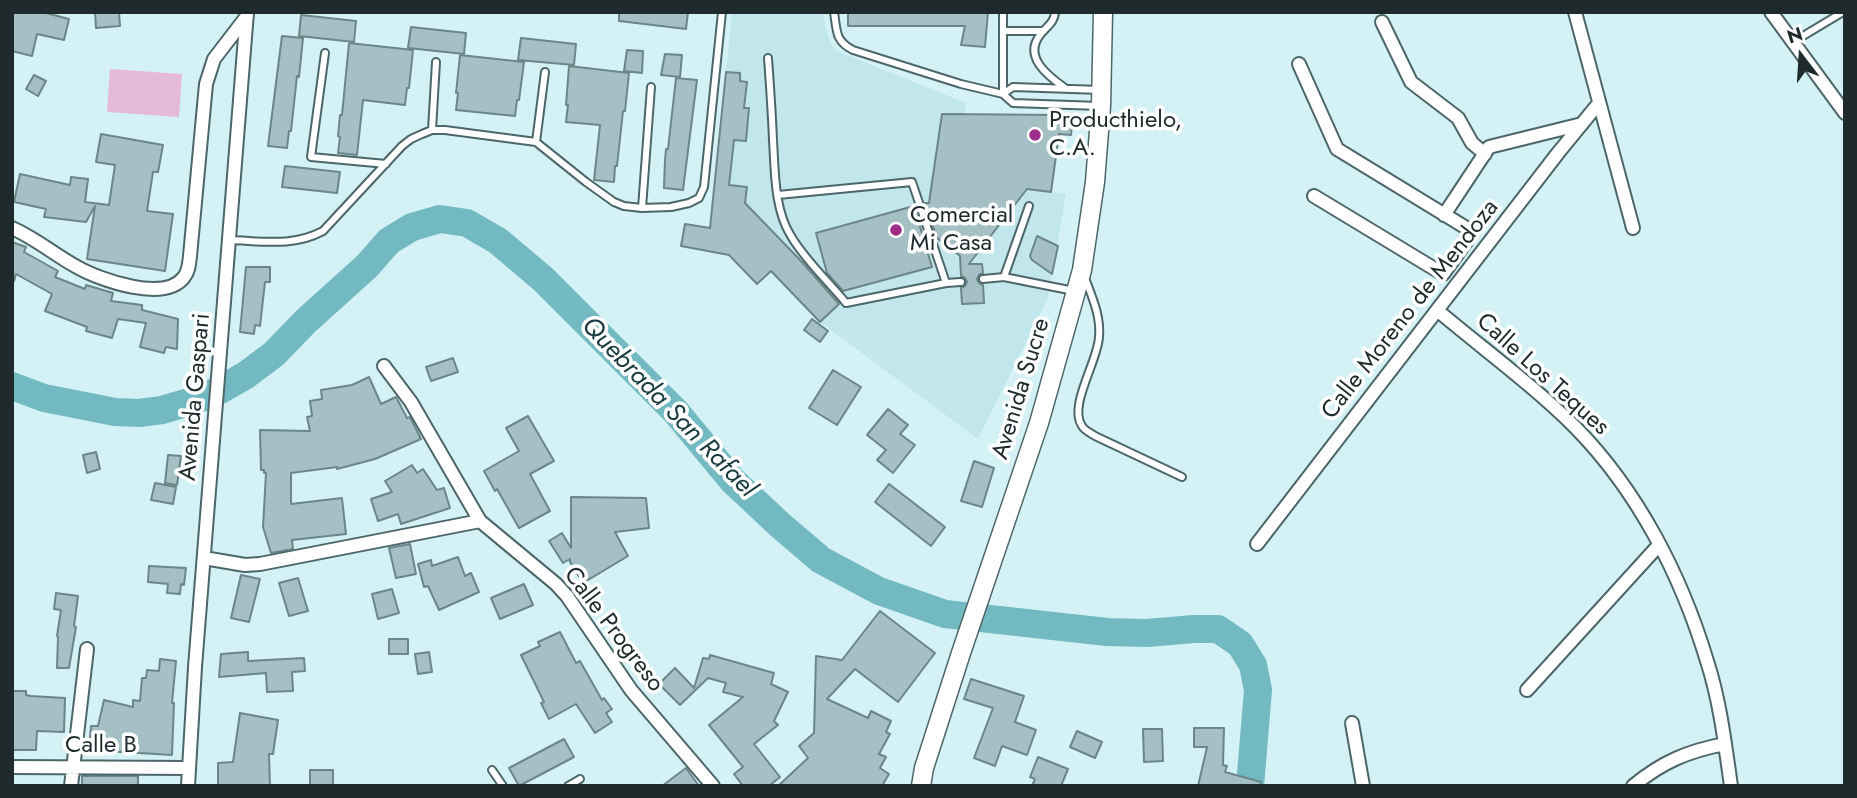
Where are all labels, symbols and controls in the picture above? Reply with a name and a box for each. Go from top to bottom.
text: N [1784,20,1806,51]
north arrow [1766,21,1836,91]
place label: Producthielo, C.A. [1049,107,1182,163]
marker: Producthielo, C.A. [1027,127,1043,143]
street label: Calle Moreno de Mendoza [1316,194,1506,426]
place label: Comercial Mi Casa [910,202,1013,258]
marker: Comercial Mi Casa [888,222,904,238]
street label: Calle Los Teques [1470,308,1614,442]
water label: Quebrada San Rafael [574,311,762,505]
street label: Avenida Gaspari [174,312,218,482]
street label: Avenida Sucre [987,315,1057,463]
street label: Calle Progreso [557,562,669,698]
street label: Calle B [65,732,137,760]

